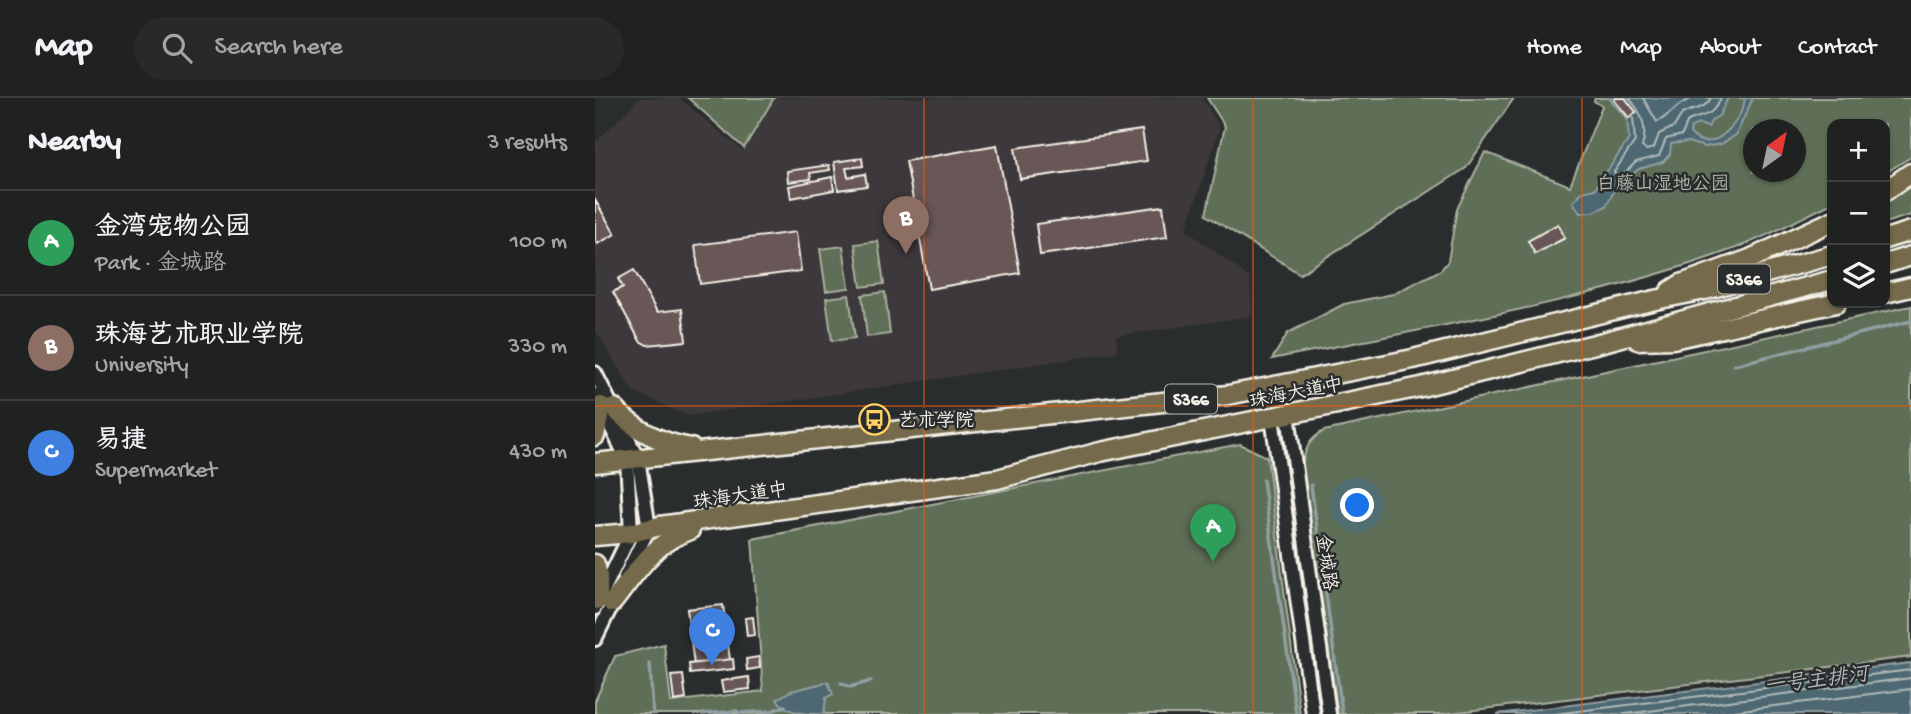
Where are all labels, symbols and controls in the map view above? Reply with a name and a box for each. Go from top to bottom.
search box [134,17,624,80]
text: Map [35,29,92,67]
icon: search [158,29,196,67]
text: Search here [214,33,343,64]
text: Home [1526,34,1582,63]
text: Map [1620,34,1662,63]
text: About [1700,34,1760,63]
text: Contact [1798,34,1876,63]
north arrow [1743,119,1806,182]
map controls [1827,119,1890,308]
button: + [1827,119,1890,182]
text: Nearby [28,126,121,161]
text: 3 results [487,130,567,157]
park label: 白藤山湿地公园 [1596,173,1730,197]
button: − [1827,182,1890,245]
pin: B [883,196,929,254]
text: 金湾宠物公园 [95,214,251,245]
text: A [44,229,58,256]
text: 100 m [510,229,567,256]
button: layers [1827,245,1890,308]
text: Park · 金城路 [95,251,226,278]
road number: S366 [1718,264,1770,294]
text: 珠海艺术职业学院 [95,322,303,353]
text: B [45,334,57,361]
text: 330 m [508,334,567,361]
text: University [95,353,189,380]
street label: 珠海大道中 [1248,373,1345,415]
road number: S366 [1165,384,1217,414]
bus stop icon: 艺术学院 [858,402,892,436]
place label: 艺术学院 [898,410,974,434]
text: 易捷 [95,427,147,458]
text: C [45,439,57,466]
text: 430 m [509,439,567,466]
text: Supermarket [95,458,217,485]
street label: 珠海大道中 [692,478,789,515]
your location [1340,488,1374,522]
pin: A [1190,504,1236,562]
street label: 金城路 [1309,533,1341,592]
pin: C [689,608,735,666]
water label: 一号主排河 [1763,661,1873,701]

